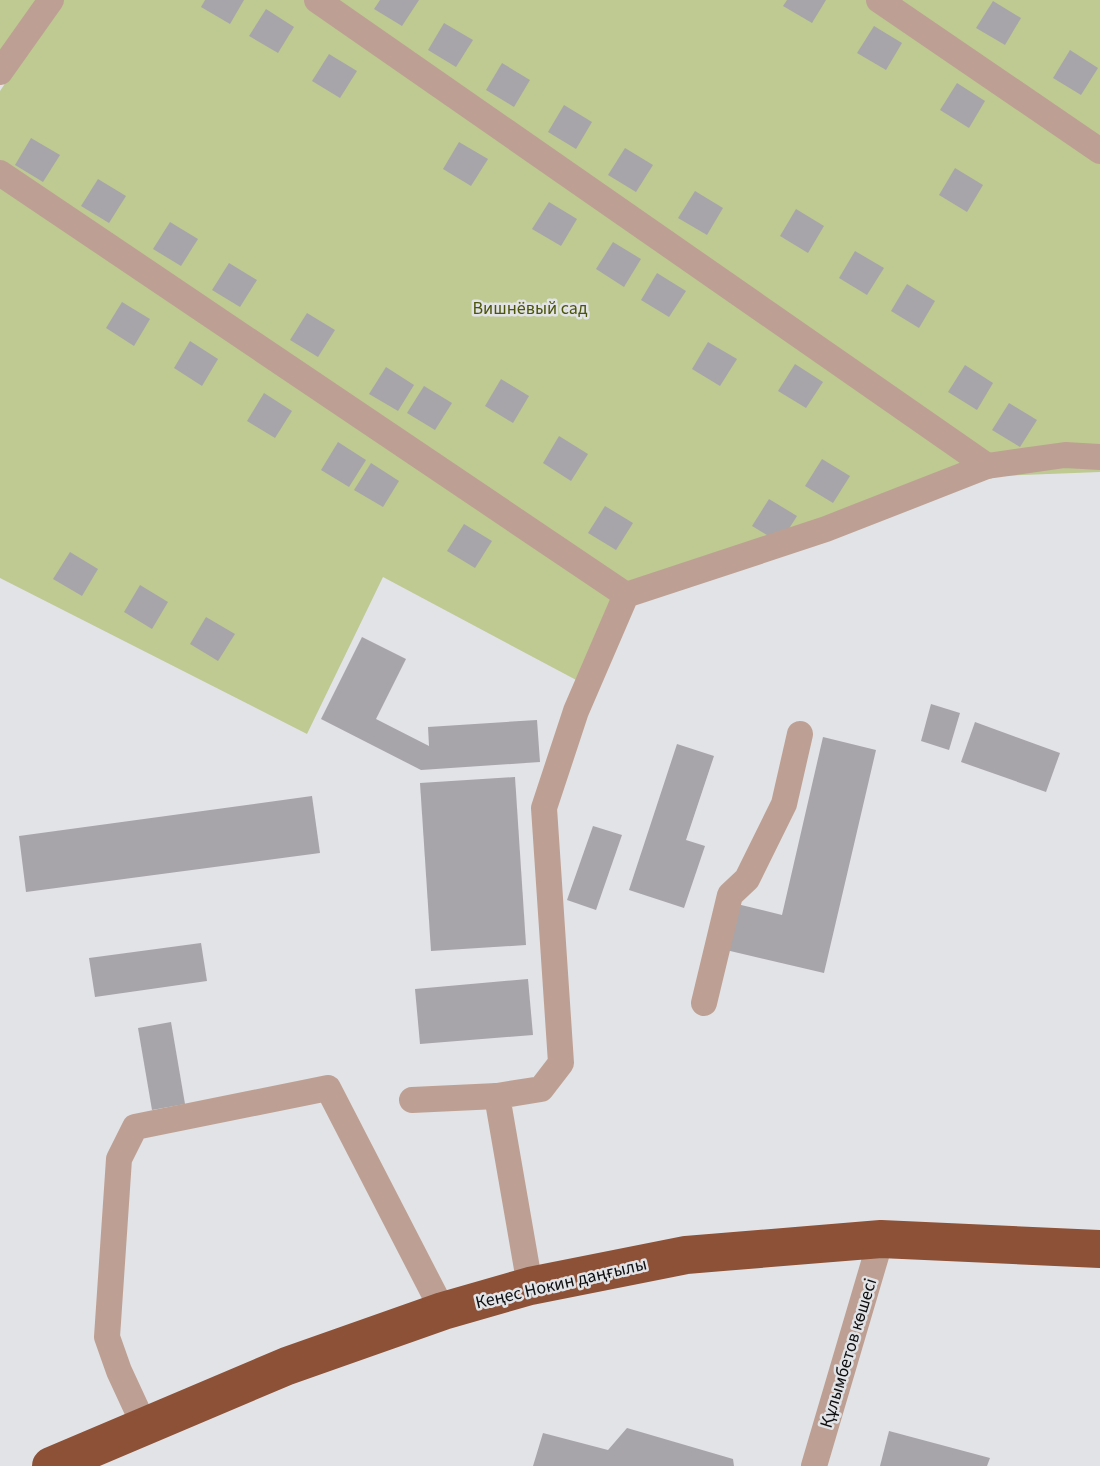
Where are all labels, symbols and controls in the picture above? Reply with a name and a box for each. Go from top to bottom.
park label: Вишнёвый сад [472,296,588,321]
street label: Кеңес Нокин даңғылы [473,1252,649,1315]
street label: Құлымбетов көшесі [814,1275,883,1431]

